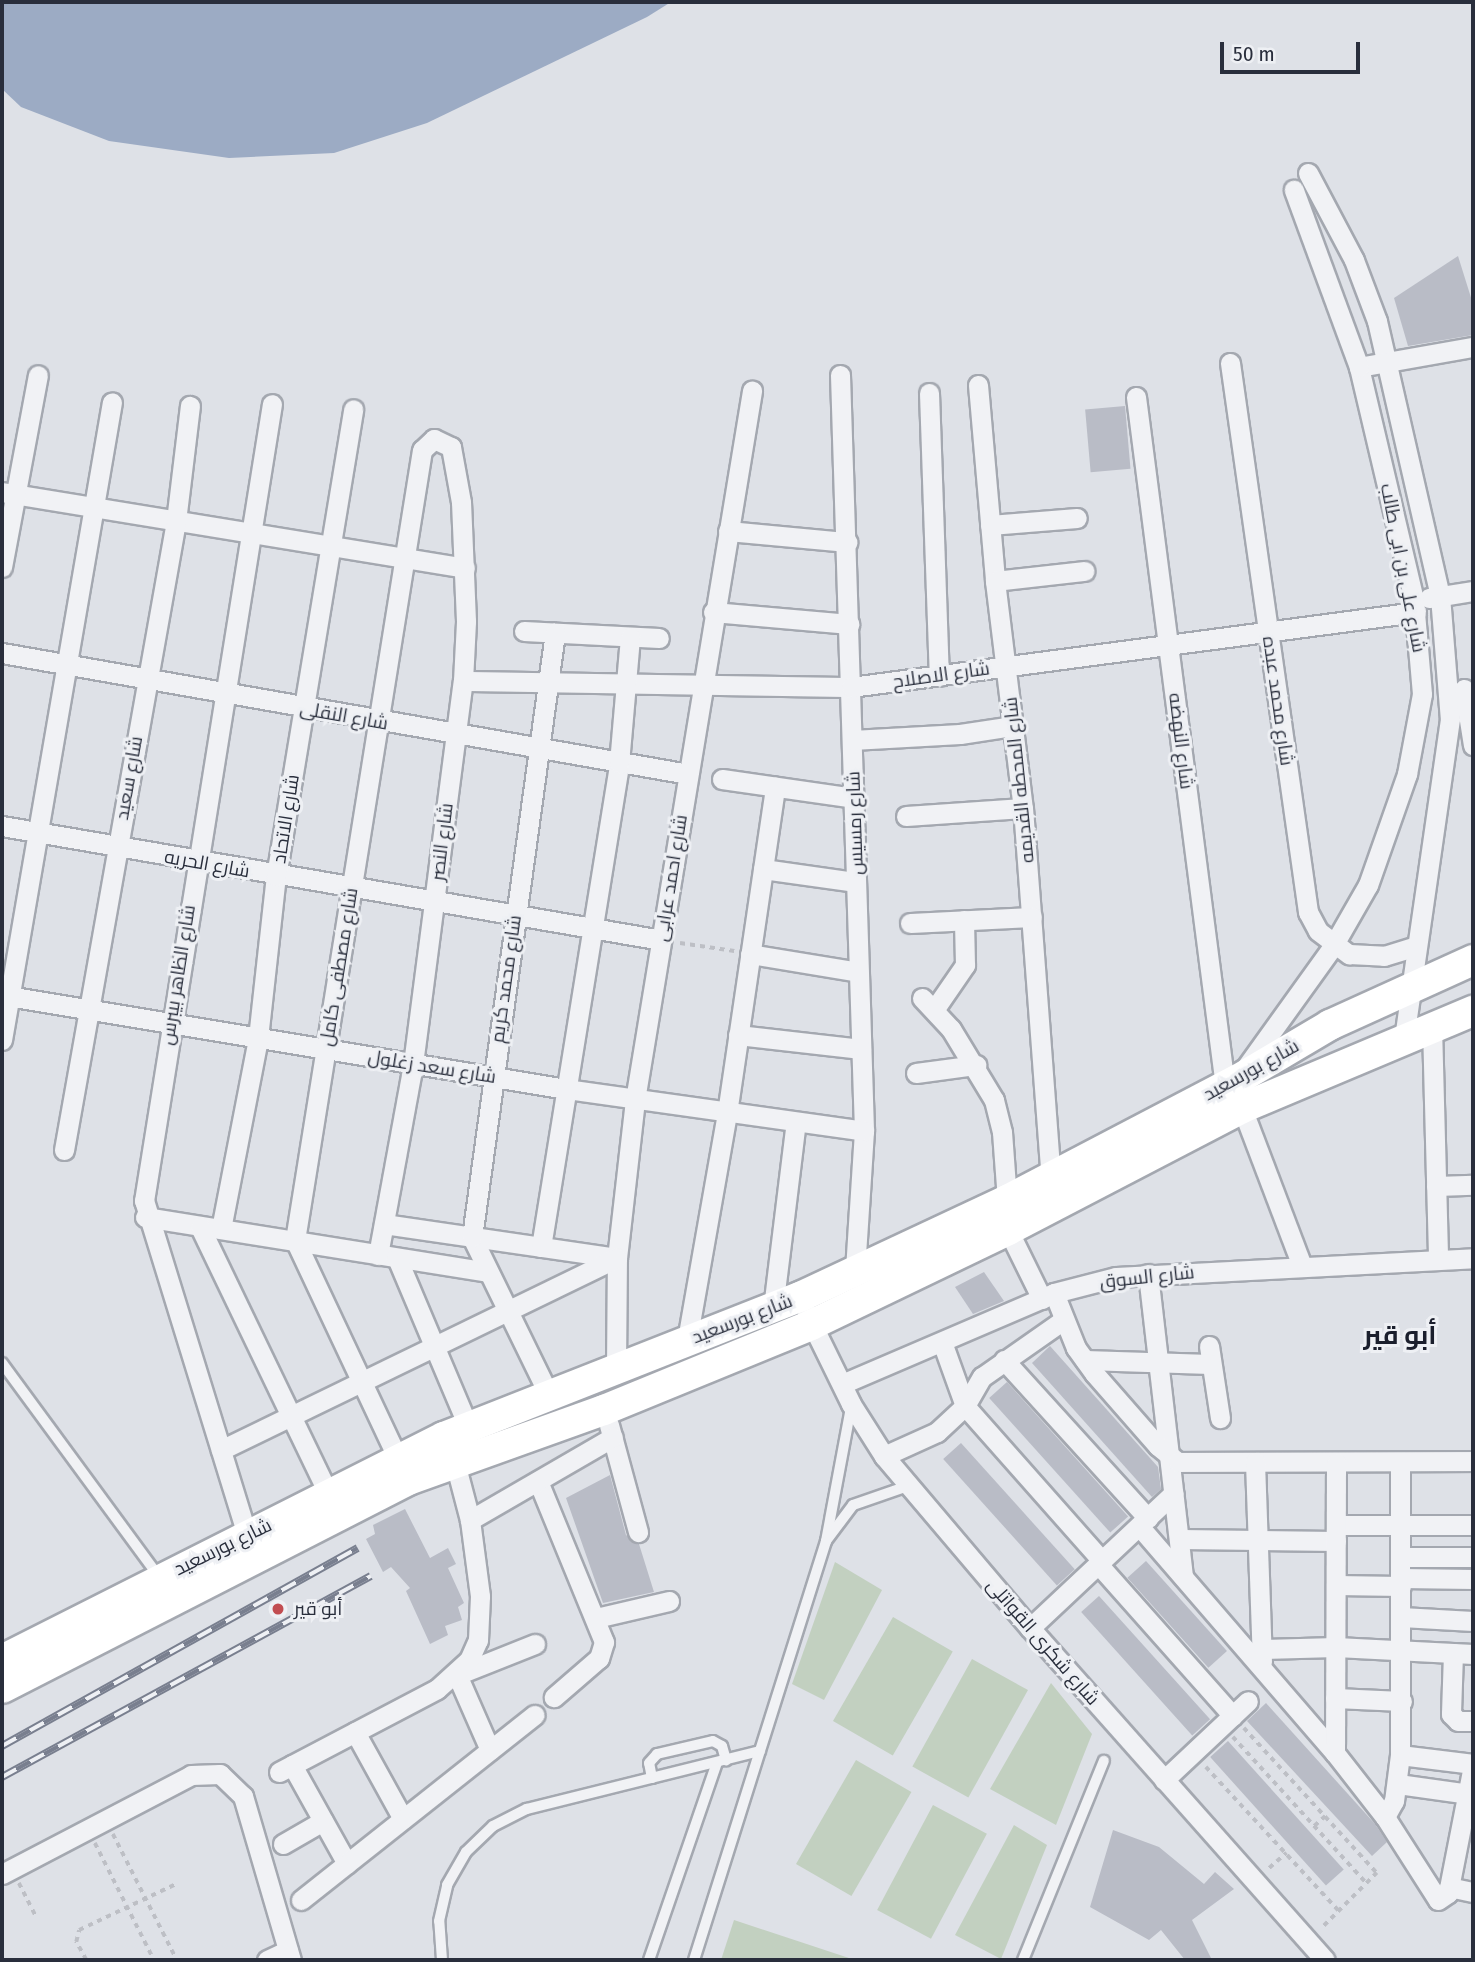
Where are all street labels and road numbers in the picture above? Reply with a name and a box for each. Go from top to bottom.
street label: شارع على بن ابى طالب [1375,482,1431,654]
street label: شارع محمد عبده [1258,635,1298,767]
street label: شارع الاصلاح [891,657,991,693]
street label: شارع النهضه [1164,692,1198,790]
street label: شارع المحطه القديمه [999,696,1039,864]
street label: شارع النقلى [298,697,390,735]
street label: شارع سعيد [110,734,148,822]
street label: شارع رمسيس [842,771,868,875]
street label: شارع الاتحاد [268,773,304,865]
street label: شارع النصر [426,802,458,882]
street label: شارع احمد عرابى [650,813,692,943]
street label: شارع الحريه [163,845,251,883]
street label: شارع مصطفى كامل [315,886,363,1048]
street label: شارع الظاهر بيبرس [156,903,200,1047]
street label: شارع محمد كريم [486,914,526,1044]
street label: شارع بورسعيد [1199,1034,1303,1106]
street label: شارع سعد زغلول [366,1046,498,1088]
street label: شارع السوق [1098,1261,1196,1293]
street label: شارع بورسعيد [688,1289,796,1349]
street label: شارع بورسعيد [170,1514,276,1580]
street label: شارع شكرى القواتلى [982,1574,1104,1710]

